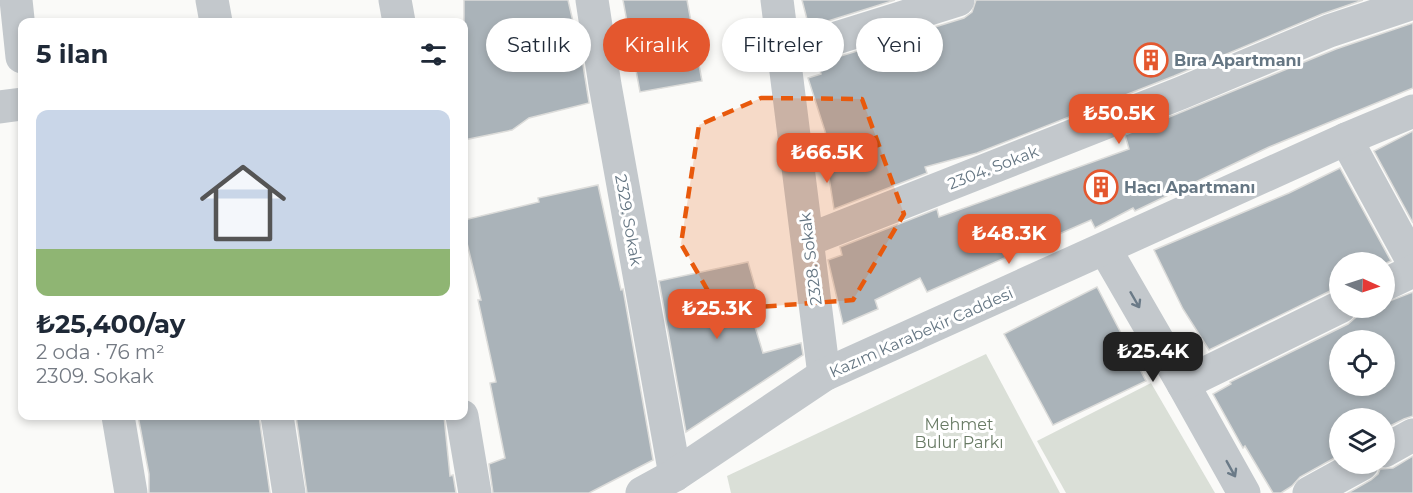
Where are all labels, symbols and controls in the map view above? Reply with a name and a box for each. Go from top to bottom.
chip: Satılık [486,18,591,72]
chip: Kiralık [603,18,710,72]
chip: Filtreler [722,18,844,72]
chip: Yeni [856,18,943,72]
text: 5 ilan [36,38,109,70]
icon: filters [417,38,450,71]
building icon: Bıra Apartmanı [1133,42,1169,78]
place label: Bıra Apartmanı [1174,51,1301,70]
pin: ₺50.5K [1070,94,1168,145]
text: ₺50.5K [1083,101,1155,125]
pin: ₺66.5K [778,133,876,184]
text: ₺66.5K [791,140,863,164]
street label: 2304. Sokak [945,141,1042,193]
icon: home [189,149,297,257]
building icon: Hacı Apartmanı [1083,169,1119,205]
street label: 2329. Sokak [611,173,646,268]
place label: Hacı Apartmanı [1124,178,1255,197]
street label: 2328. Sokak [795,211,826,306]
pin: ₺48.3K [960,214,1058,265]
text: ₺48.3K [972,221,1046,245]
north arrow [1329,252,1395,318]
map controls [1329,252,1395,474]
street label: Kazım Karabekir Caddesi [826,283,1016,382]
pin: ₺25.3K [668,289,766,340]
one-way arrow [1129,291,1141,308]
text: ₺25.3K [682,296,752,320]
text: ₺25,400/ay [36,308,185,340]
button: locate [1329,330,1395,396]
pin: ₺25.4K [1104,332,1202,383]
text: ₺25.4K [1117,339,1189,363]
text: 2 oda · 76 m² [36,340,165,364]
text: 2309. Sokak [36,364,154,388]
button: layers [1329,408,1395,474]
park label: Mehmet Bulur Parkı [914,415,1004,452]
one-way arrow [1226,460,1237,478]

